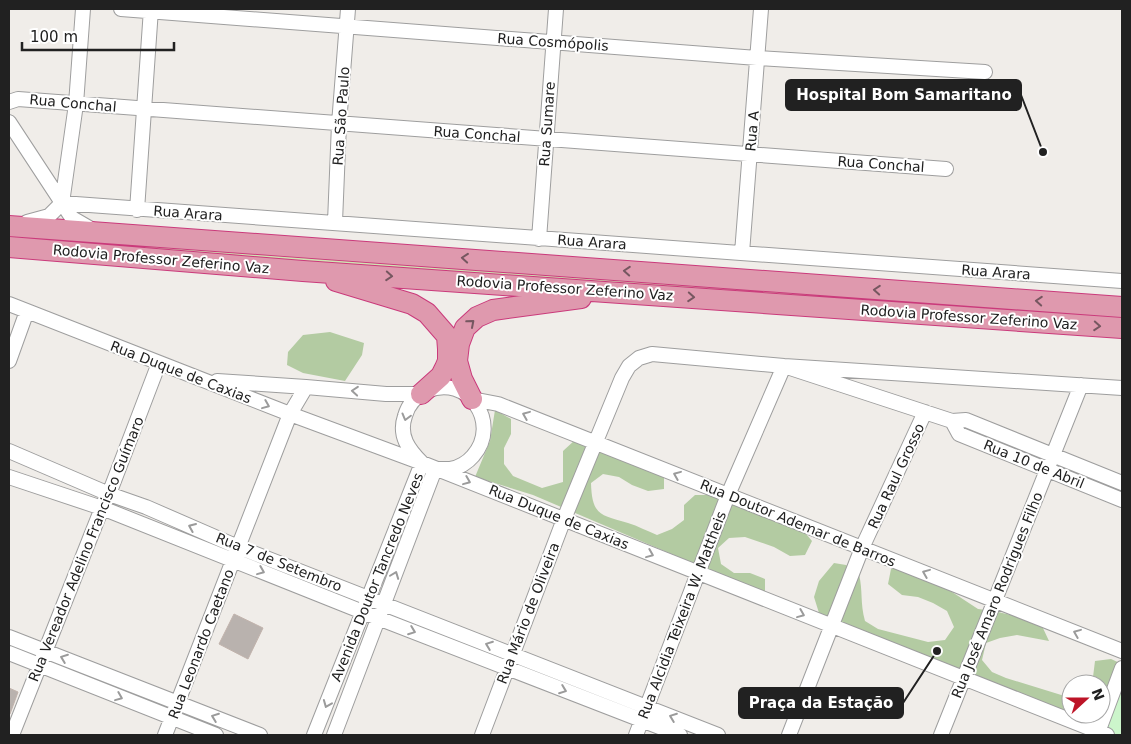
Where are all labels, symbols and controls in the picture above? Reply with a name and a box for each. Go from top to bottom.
scale bar [22,20,175,52]
text: 100 m [30,28,78,46]
street label: Rua Cosmópolis [497,30,609,54]
street label: Rua São Paulo [330,66,352,166]
callout: Hospital Bom Samaritano [786,80,1021,110]
street label: Rua Sumare [536,81,558,167]
text: Hospital Bom Samaritano [796,86,1012,104]
street label: Rua Conchal [29,91,117,115]
street label: Rua A [742,110,762,152]
street label: Rua Conchal [433,123,521,145]
street label: Rua Conchal [837,153,925,175]
street label: Rua Arara [153,203,223,223]
street label: Rua Arara [557,232,627,252]
street label: Rodovia Professor Zeferino Vaz [52,242,270,276]
one-way arrow [461,253,469,264]
street label: Rua Arara [961,262,1031,282]
one-way arrow [623,265,631,276]
one-way arrow [385,271,393,282]
street label: Rodovia Professor Zeferino Vaz [456,272,674,304]
one-way arrow [872,284,880,295]
one-way arrow [687,291,695,302]
one-way arrow [1034,296,1042,307]
street label: Rodovia Professor Zeferino Vaz [860,301,1078,333]
one-way arrow [466,319,475,328]
one-way arrow [1093,321,1101,332]
street label: Rua Duque de Caxias [108,338,254,406]
one-way arrow [350,386,358,397]
one-way arrow [261,399,270,409]
one-way arrow [522,411,531,421]
one-way arrow [401,412,412,421]
street label: Rua Vereador Adelino Francisco Guímaro [25,414,147,684]
street label: Rua Raul Grosso [865,421,927,531]
street label: Rua 10 de Abril [981,437,1087,491]
street label: Avenida Doutor Tancredo Neves [328,470,426,684]
one-way arrow [673,471,682,481]
one-way arrow [462,475,471,485]
street label: Rua Doutor Ademar de Barros [698,476,898,570]
street label: Rua Duque de Caxias [487,482,631,552]
street label: Rua José Amaro Rodrigues Filho [948,490,1046,700]
street label: Rua Alcidia Teixeira W. Mattheis [635,509,729,721]
one-way arrow [188,522,197,533]
street label: Rua 7 de Setembro [214,529,344,595]
street label: Rua Mário de Oliveira [494,540,562,686]
one-way arrow [645,548,654,558]
one-way arrow [256,565,265,576]
street label: Rua Leonardo Caetano [165,567,237,721]
one-way arrow [922,569,931,580]
one-way arrow [389,571,399,580]
one-way arrow [796,608,805,618]
one-way arrow [407,625,416,635]
one-way arrow [1073,629,1082,640]
one-way arrow [485,641,494,651]
one-way arrow [60,654,69,664]
north arrow [1061,674,1111,724]
one-way arrow [558,684,567,694]
text: N [1089,686,1108,703]
callout: Praça da Estação [739,688,903,718]
one-way arrow [114,690,123,701]
text: Praça da Estação [749,694,893,712]
one-way arrow [323,699,333,708]
one-way arrow [211,713,220,724]
one-way arrow [669,713,678,724]

